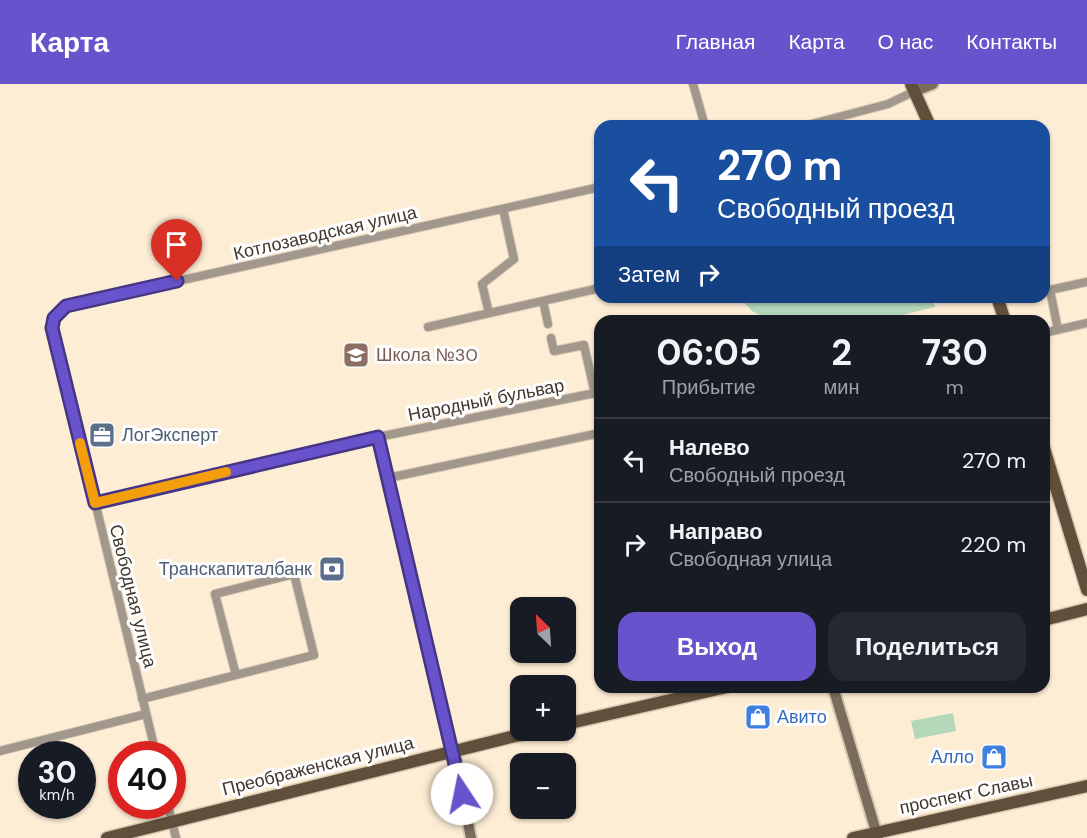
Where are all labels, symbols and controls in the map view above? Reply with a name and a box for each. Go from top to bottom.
text: Карта [30,24,109,61]
text: Главная [675,28,755,56]
text: Карта [788,28,845,56]
text: О нас [878,28,933,56]
text: Контакты [966,28,1057,56]
text: 270 m [717,138,842,193]
icon: left [618,144,696,222]
text: Свободный проезд [717,191,954,226]
street label: Котлозаводская улица [231,200,420,266]
pin [151,219,202,281]
icon: arrive [160,228,193,261]
icon: right [692,258,725,291]
text: Затем [618,260,680,289]
text: 06:05 [656,329,761,376]
text: 2 [831,329,852,376]
text: 730 [922,329,988,376]
school or university icon: Школа №30 [341,340,371,370]
place label: Школа №30 [376,343,478,367]
street label: Народный бульвар [406,373,566,427]
text: Прибытие [662,374,756,400]
text: мин [824,374,860,400]
text: m [946,374,964,400]
office icon: ЛогЭксперт [87,420,117,450]
place label: ЛогЭксперт [122,423,218,447]
text: Налево [669,433,750,462]
icon: left [618,444,651,477]
text: 270 m [962,446,1026,475]
text: Свободный проезд [669,462,845,488]
text: Направо [669,517,763,546]
street label: Свободная улица [104,522,163,671]
icon: right [618,528,651,561]
text: 220 m [960,530,1026,559]
text: Свободная улица [669,546,832,572]
bank icon: Транскапиталбанк [317,554,347,584]
place label: Транскапиталбанк [159,557,312,581]
north arrow [510,597,576,663]
map controls [510,597,576,819]
button: Выход [618,612,816,681]
button: Поделиться [828,612,1026,681]
button: + [510,675,576,741]
shop icon: Авито [743,702,773,732]
place label: Авито [777,705,827,729]
street label: Преображенская улица [220,730,417,801]
speed limit sign: 40 [108,741,186,819]
shop icon: Алло [979,742,1009,772]
place label: Алло [931,745,974,769]
text: 30 [37,753,77,792]
button: − [510,753,576,819]
position arrow [430,762,494,826]
street label: проспект Славы [897,768,1035,820]
text: km/h [39,785,75,805]

